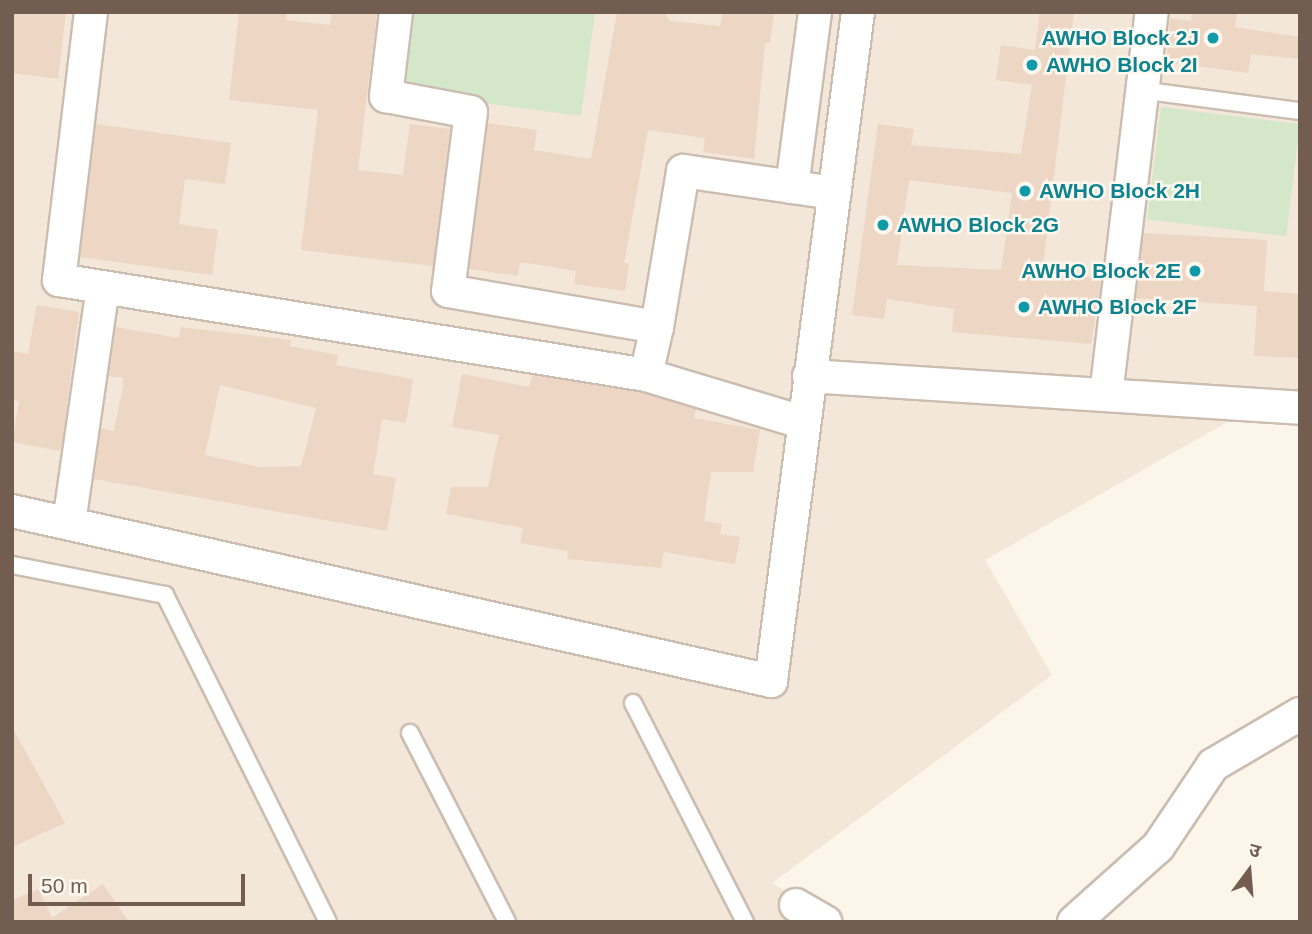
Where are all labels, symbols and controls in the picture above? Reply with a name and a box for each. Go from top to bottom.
place label: AWHO Block 2J [1041,25,1199,51]
marker: AWHO Block 2J [1205,30,1221,46]
place label: AWHO Block 2I [1046,52,1198,78]
marker: AWHO Block 2I [1024,57,1040,73]
place label: AWHO Block 2H [1039,178,1200,204]
marker: AWHO Block 2H [1017,183,1033,199]
place label: AWHO Block 2G [897,212,1059,238]
marker: AWHO Block 2G [875,217,891,233]
place label: AWHO Block 2E [1021,258,1181,284]
marker: AWHO Block 2E [1187,263,1203,279]
place label: AWHO Block 2F [1038,294,1197,320]
marker: AWHO Block 2F [1016,299,1032,315]
north arrow [1214,836,1284,906]
text: उ [1247,839,1263,862]
scale bar [32,860,248,904]
text: 50 m [41,874,88,897]

